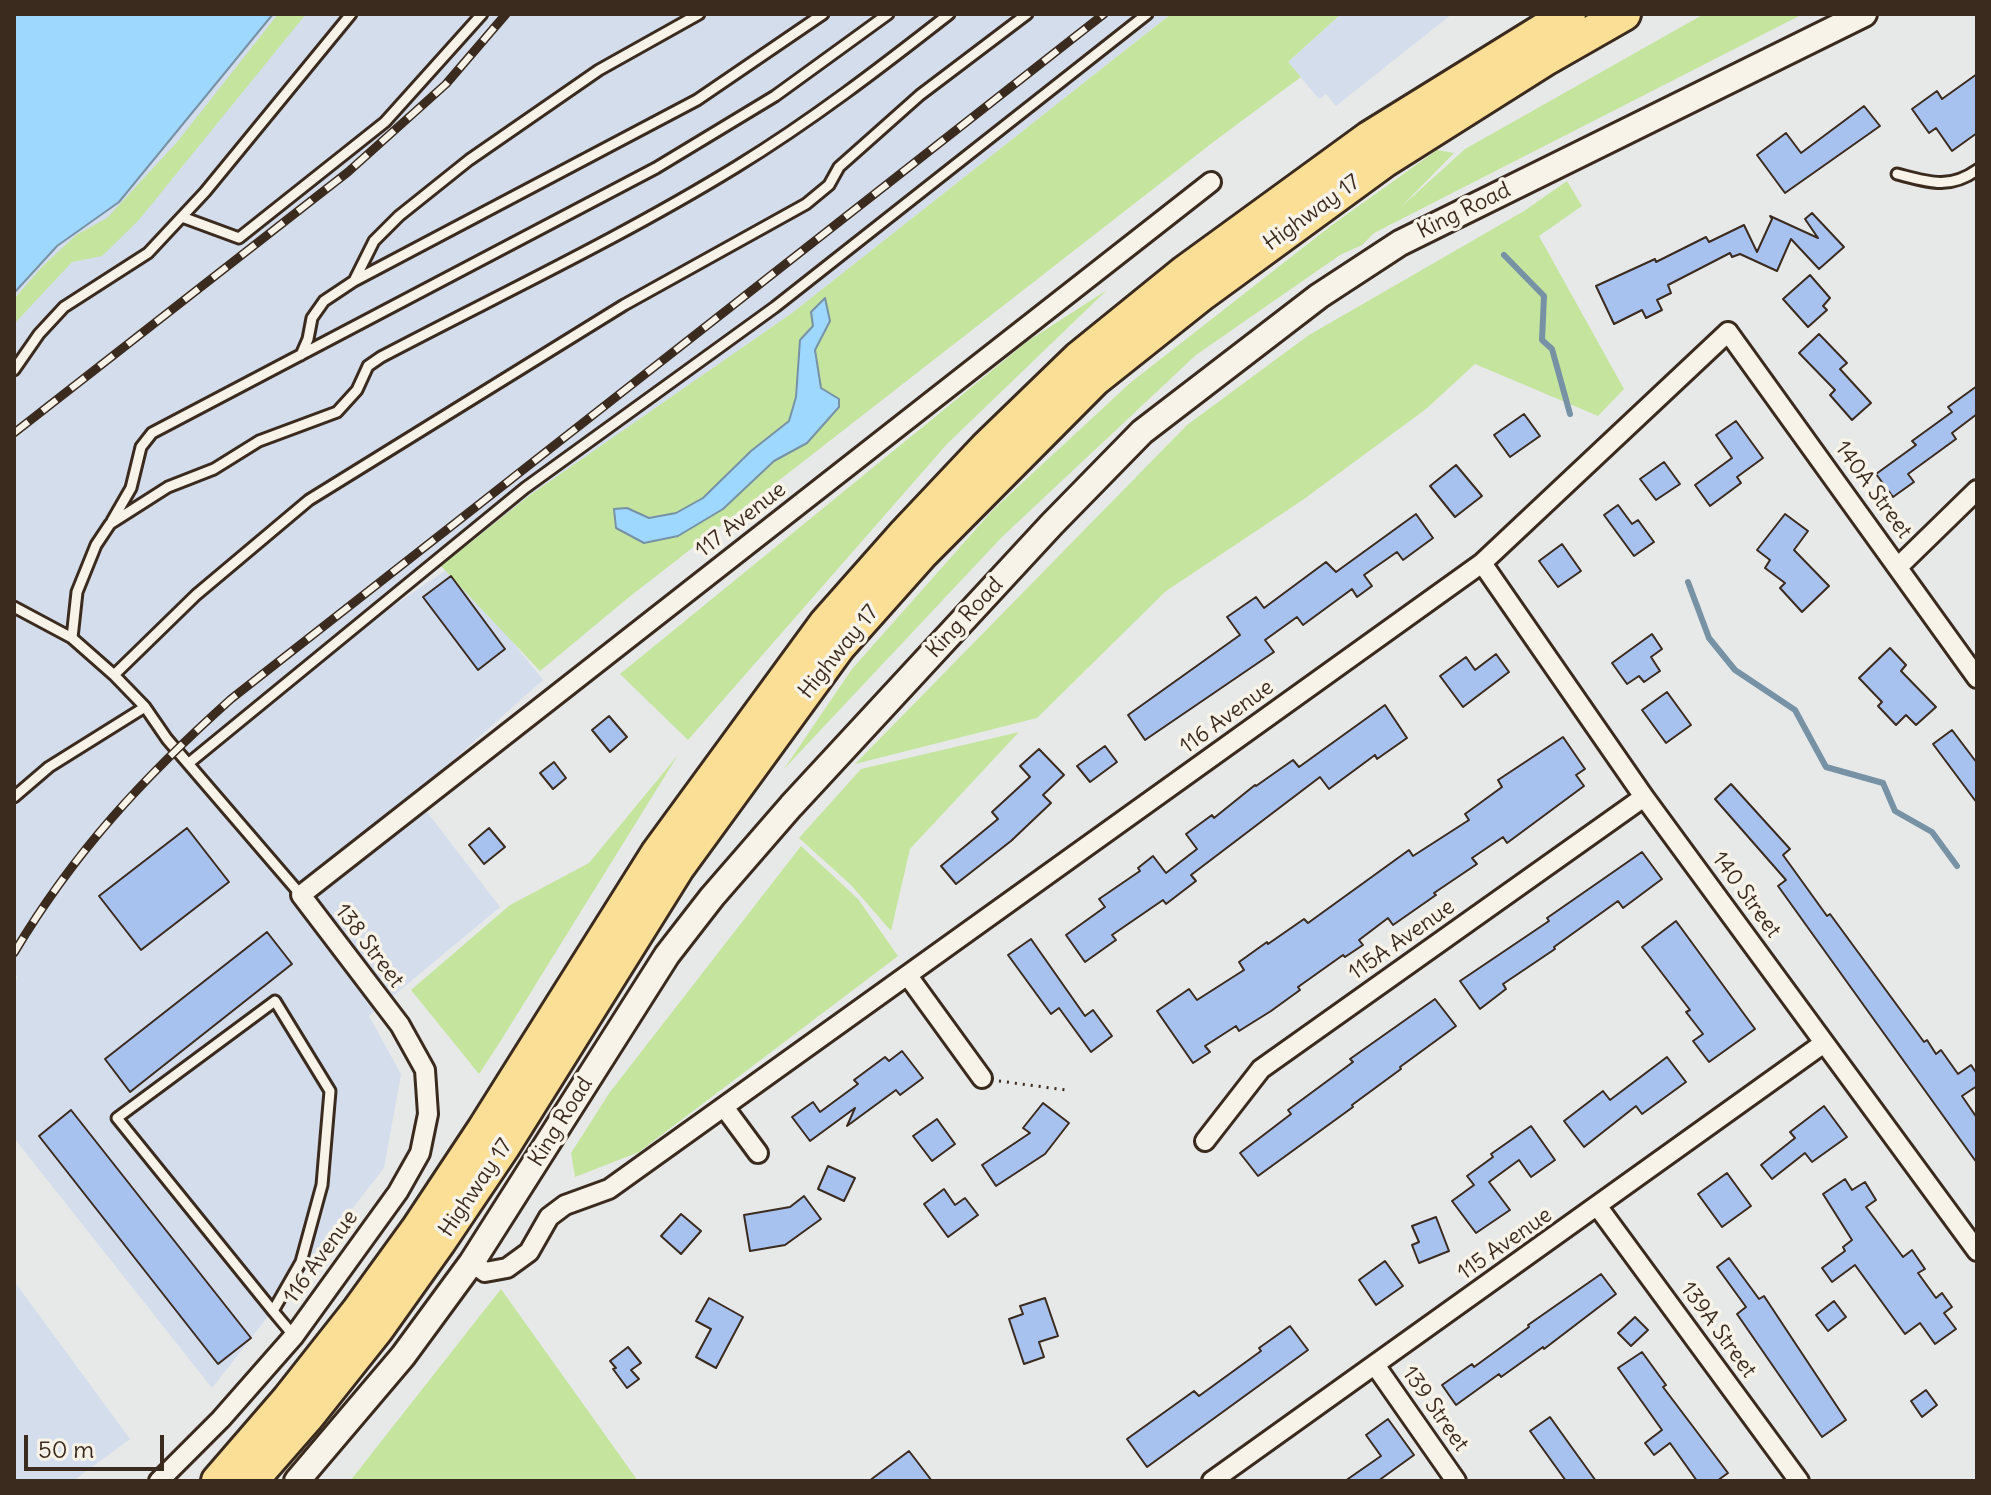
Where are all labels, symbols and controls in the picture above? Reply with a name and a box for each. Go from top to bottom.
street label: Highway 17 [1259,169,1365,257]
street label: King Road [1413,177,1515,245]
street label: 140A Street [1829,436,1917,544]
street label: 117 Avenue [691,477,791,563]
street label: King Road [921,572,1009,664]
street label: Highway 17 [793,600,885,704]
street label: 116 Avenue [1175,674,1279,760]
street label: 140 Street [1706,847,1786,943]
street label: 115A Avenue [1344,894,1460,986]
street label: 138 Street [329,899,409,993]
street label: King Road [523,1072,599,1172]
street label: Highway 17 [434,1134,518,1242]
street label: 115 Avenue [1453,1202,1557,1286]
street label: 116 Avenue [278,1205,364,1309]
street label: 139A Street [1674,1277,1762,1383]
street label: 139 Street [1396,1361,1474,1457]
scale bar [28,1419,168,1469]
text: 50 m [38,1434,94,1464]

